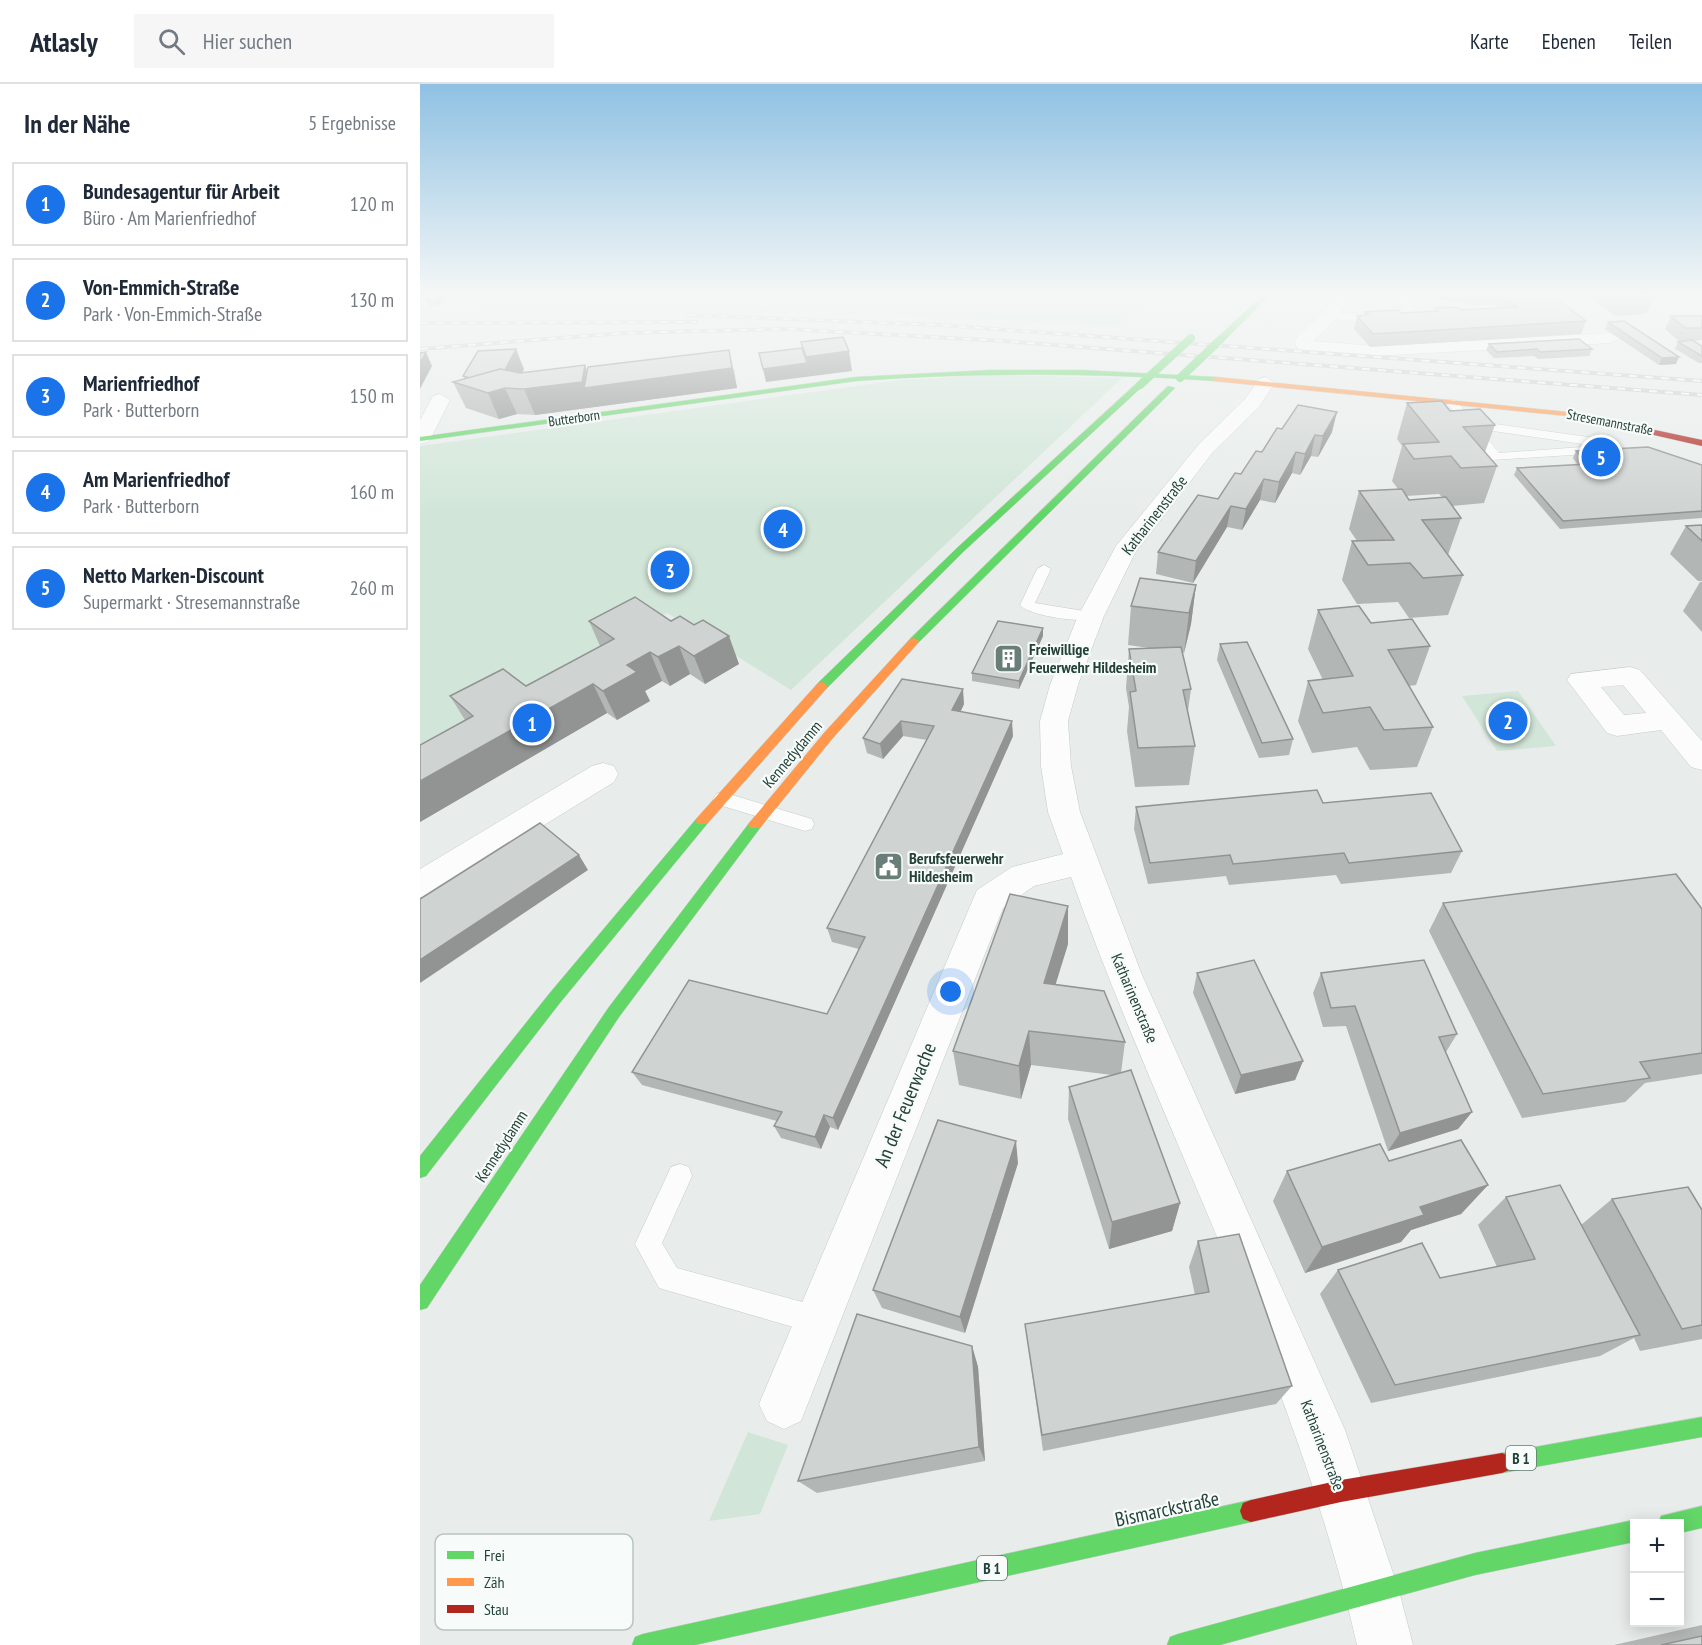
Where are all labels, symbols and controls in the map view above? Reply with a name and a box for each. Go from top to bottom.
search box [134,14,554,68]
text: Atlasly [30,23,98,60]
icon: search [155,25,188,58]
text: Hier suchen [203,27,292,55]
text: Karte [1470,28,1509,55]
text: Ebenen [1542,28,1596,55]
text: Teilen [1629,28,1672,55]
text: In der Nähe [24,107,130,140]
text: 5 Ergebnisse [308,110,396,136]
text: Bundesagentur für Arbeit [83,177,280,205]
text: 1 [41,191,50,217]
text: 120 m [350,191,394,217]
text: Büro · Am Marienfriedhof [83,205,256,231]
text: Von-Emmich-Straße [83,273,239,301]
text: 2 [41,287,50,313]
text: 130 m [350,287,394,313]
text: Park · Von-Emmich-Straße [83,301,262,327]
text: Marienfriedhof [83,369,199,397]
text: 3 [41,383,50,409]
text: 150 m [350,383,394,409]
text: Park · Butterborn [83,397,199,423]
street label: Butterborn [547,405,601,431]
street label: Stresemannstraße [1565,405,1655,439]
pin: 5 [1582,434,1620,479]
text: Am Marienfriedhof [83,465,229,493]
street label: Katharinenstraße [1117,471,1191,559]
text: 4 [41,479,50,505]
text: 160 m [350,479,394,505]
text: Park · Butterborn [83,493,199,519]
pin: 4 [764,506,802,552]
pin: 3 [650,548,690,592]
text: Netto Marken-Discount [83,561,264,589]
text: 5 [41,575,50,601]
text: 260 m [350,575,394,601]
text: Supermarkt · Stresemannstraße [83,589,300,615]
place label: Freiwillige Feuerwehr Hildesheim [1029,639,1156,677]
building icon: Freiwillige Feuerwehr Hildesheim [992,642,1024,674]
pin: 2 [1488,698,1528,744]
pin: 1 [512,700,552,746]
street label: Kennedydamm [758,716,826,792]
place label: Berufsfeuerwehr Hildesheim [909,848,1004,886]
public building icon: Berufsfeuerwehr Hildesheim [872,851,904,883]
street label: Katharinenstraße [1107,950,1163,1046]
your location [936,977,965,1006]
street label: An der Feuerwache [868,1039,942,1171]
street label: Kennedydamm [470,1106,532,1186]
street label: Katharinenstraße [1297,1397,1349,1493]
road number: B 1 [1506,1446,1536,1470]
street label: Bismarckstraße [1113,1485,1221,1533]
map controls [1630,1519,1684,1627]
button: + [1630,1519,1684,1573]
legend [435,1534,633,1630]
text: Frei [484,1545,505,1565]
road number: B 1 [977,1556,1007,1580]
text: Zäh [484,1572,504,1592]
button: − [1630,1573,1684,1627]
text: Stau [484,1599,509,1619]

